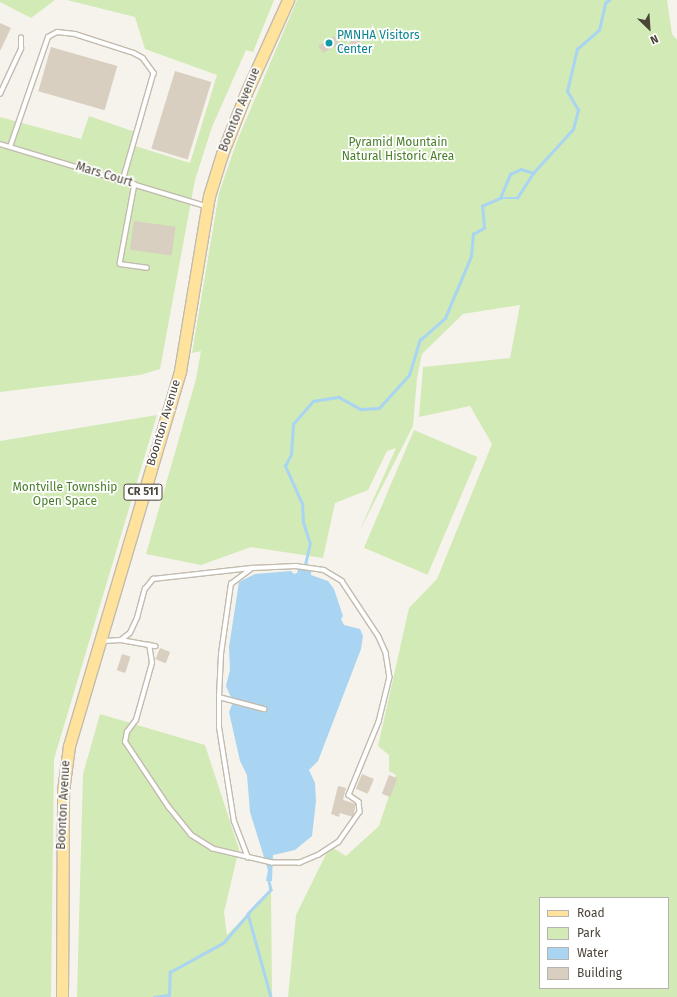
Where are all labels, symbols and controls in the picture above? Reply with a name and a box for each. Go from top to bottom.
north arrow [629,8,669,48]
place label: PMNHA Visitors Center [337,29,420,57]
text: N [648,32,660,47]
marker: PMNHA Visitors Center [324,38,334,48]
street label: Boonton Avenue [217,66,263,154]
park label: Pyramid Mountain Natural Historic Area [342,136,454,164]
street label: Mars Court [74,160,134,190]
street label: Boonton Avenue [144,378,184,468]
park label: Montville Township Open Space [13,481,117,509]
road number: CR 511 [123,483,163,501]
street label: Boonton Avenue [54,760,74,850]
legend [539,897,669,989]
text: Road [577,906,605,920]
text: Park [577,926,601,940]
text: Water [577,946,608,960]
text: Building [577,966,622,980]

